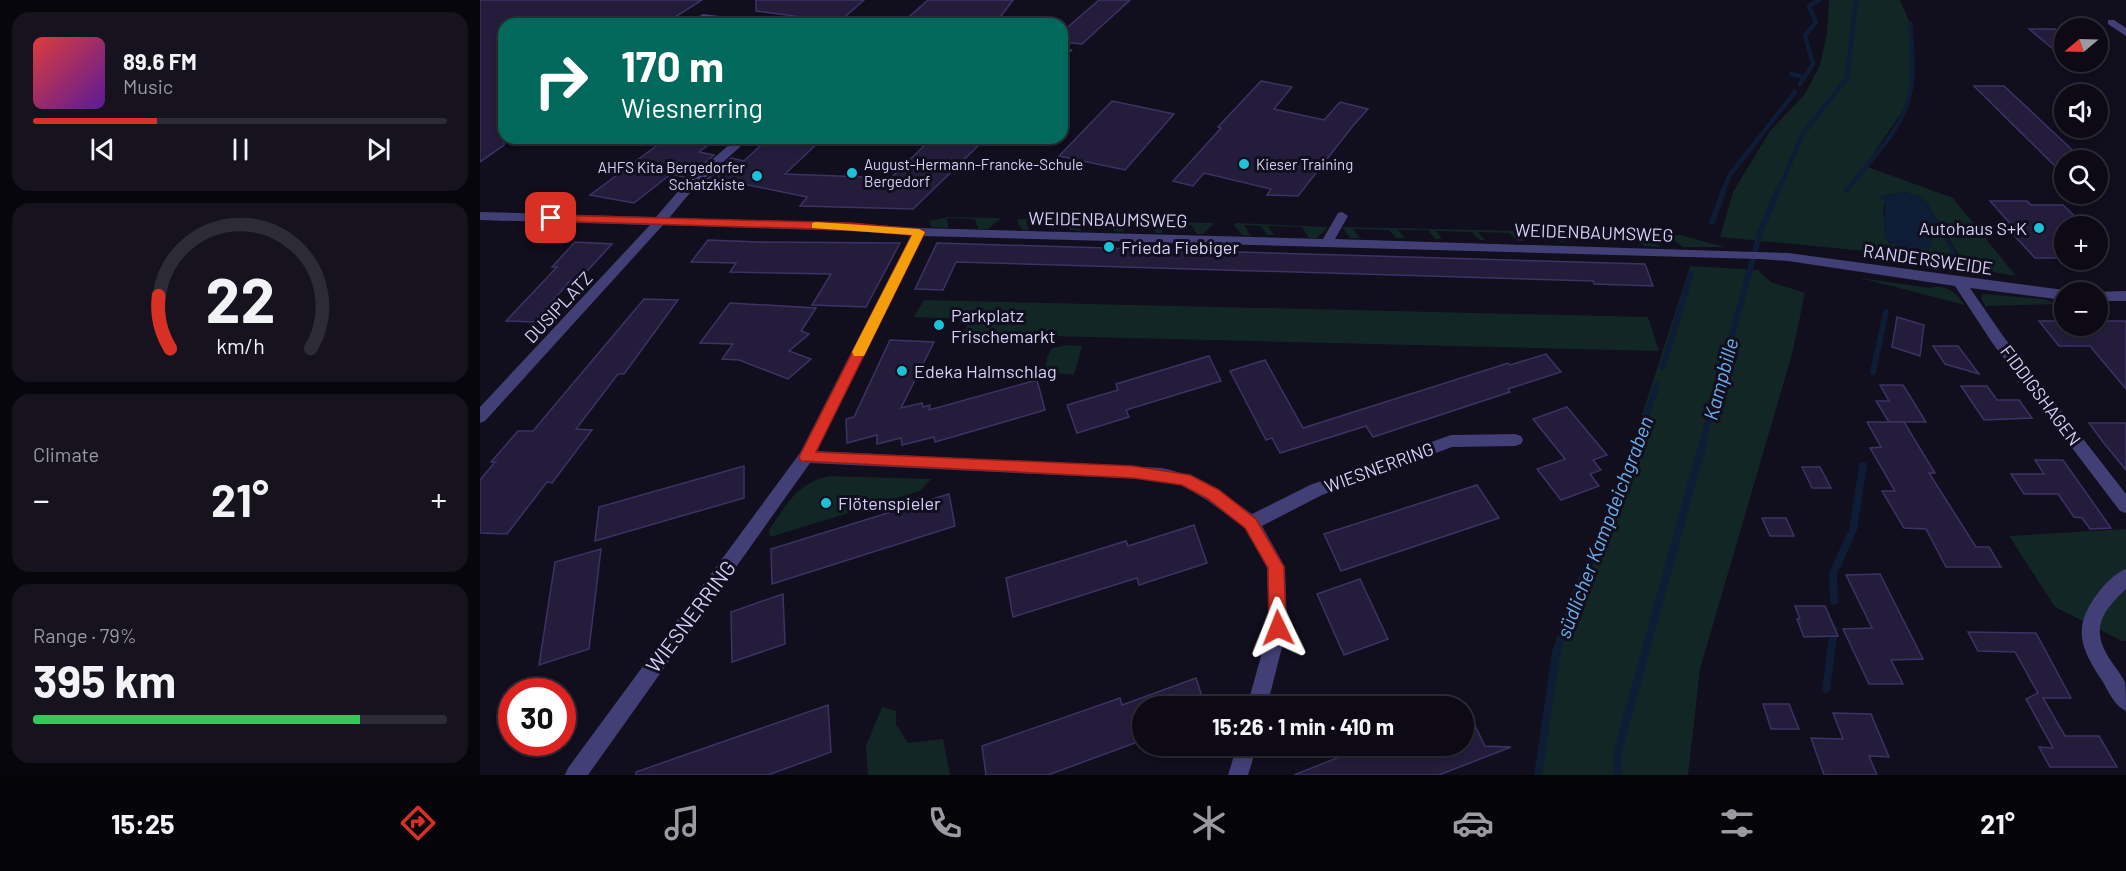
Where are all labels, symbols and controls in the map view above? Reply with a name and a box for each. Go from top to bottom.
north arrow [2054,18,2108,72]
map controls [2054,18,2108,336]
text: 170 m [621,40,724,90]
icon: right [522,42,600,120]
text: 89.6 FM [123,48,197,74]
text: Music [123,74,173,98]
button: sound [2054,84,2108,138]
text: Wiesnerring [621,91,763,123]
icon: previous [86,133,119,166]
icon: pause [224,133,257,166]
icon: next [362,133,395,166]
button: search [2054,150,2108,204]
place label: August-Hermann-Francke-Schule Bergedorf [864,155,1083,190]
place label: Kieser Training [1256,155,1353,173]
marker: Kieser Training [1237,157,1251,171]
place label: AHFS Kita Bergedorfer Schatzkiste [598,158,746,193]
marker: August-Hermann-Francke-Schule Bergedorf [845,166,859,180]
marker: AHFS Kita Bergedorfer Schatzkiste [750,169,764,183]
pin [525,192,576,243]
icon: arrive [534,201,567,234]
street label: WEIDENBAUMSWEG [1028,207,1188,231]
button: + [2054,216,2108,270]
place label: Autohaus S+K [1919,217,2027,239]
street label: WEIDENBAUMSWEG [1514,218,1674,246]
marker: Autohaus S+K [2032,221,2046,235]
place label: Frieda Fiebiger [1121,236,1239,258]
street label: RANDERSWEIDE [1862,239,1994,279]
marker: Frieda Fiebiger [1102,240,1116,254]
text: 22 [205,261,275,335]
street label: DUSIPLATZ [519,267,597,347]
button: − [2054,282,2108,336]
place label: Parkplatz Frischemarkt [951,304,1056,347]
marker: Parkplatz Frischemarkt [932,318,946,332]
text: km/h [216,334,264,359]
water label: Kampbille [1698,335,1742,423]
street label: FIDDIGSHAGEN [1996,340,2086,450]
place label: Edeka Halmschlag [914,360,1057,382]
marker: Edeka Halmschlag [895,364,909,378]
water label: südlicher Kampdeichgraben [1551,413,1657,641]
street label: WIESNERRING [1321,437,1437,497]
text: Climate [33,442,99,466]
text: 21° [211,472,269,526]
text: − [33,479,50,519]
text: + [431,479,447,519]
place label: Flötenspieler [838,492,941,514]
marker: Flötenspieler [819,496,833,510]
street label: WIESNERRING [640,555,740,677]
position arrow [1246,596,1310,660]
text: Range · 79% [33,623,137,647]
text: 395 km [33,653,176,707]
speed limit sign: 30 [498,678,576,756]
text: 15:26 · 1 min · 410 m [1212,713,1394,739]
icon: directions [397,802,439,844]
icon: music [661,802,703,844]
icon: phone [924,802,966,844]
icon: climate [1188,802,1230,844]
icon: car [1452,802,1494,844]
icon: filters [1716,802,1758,844]
text: 15:25 [111,807,175,839]
text: 21° [1980,807,2015,839]

